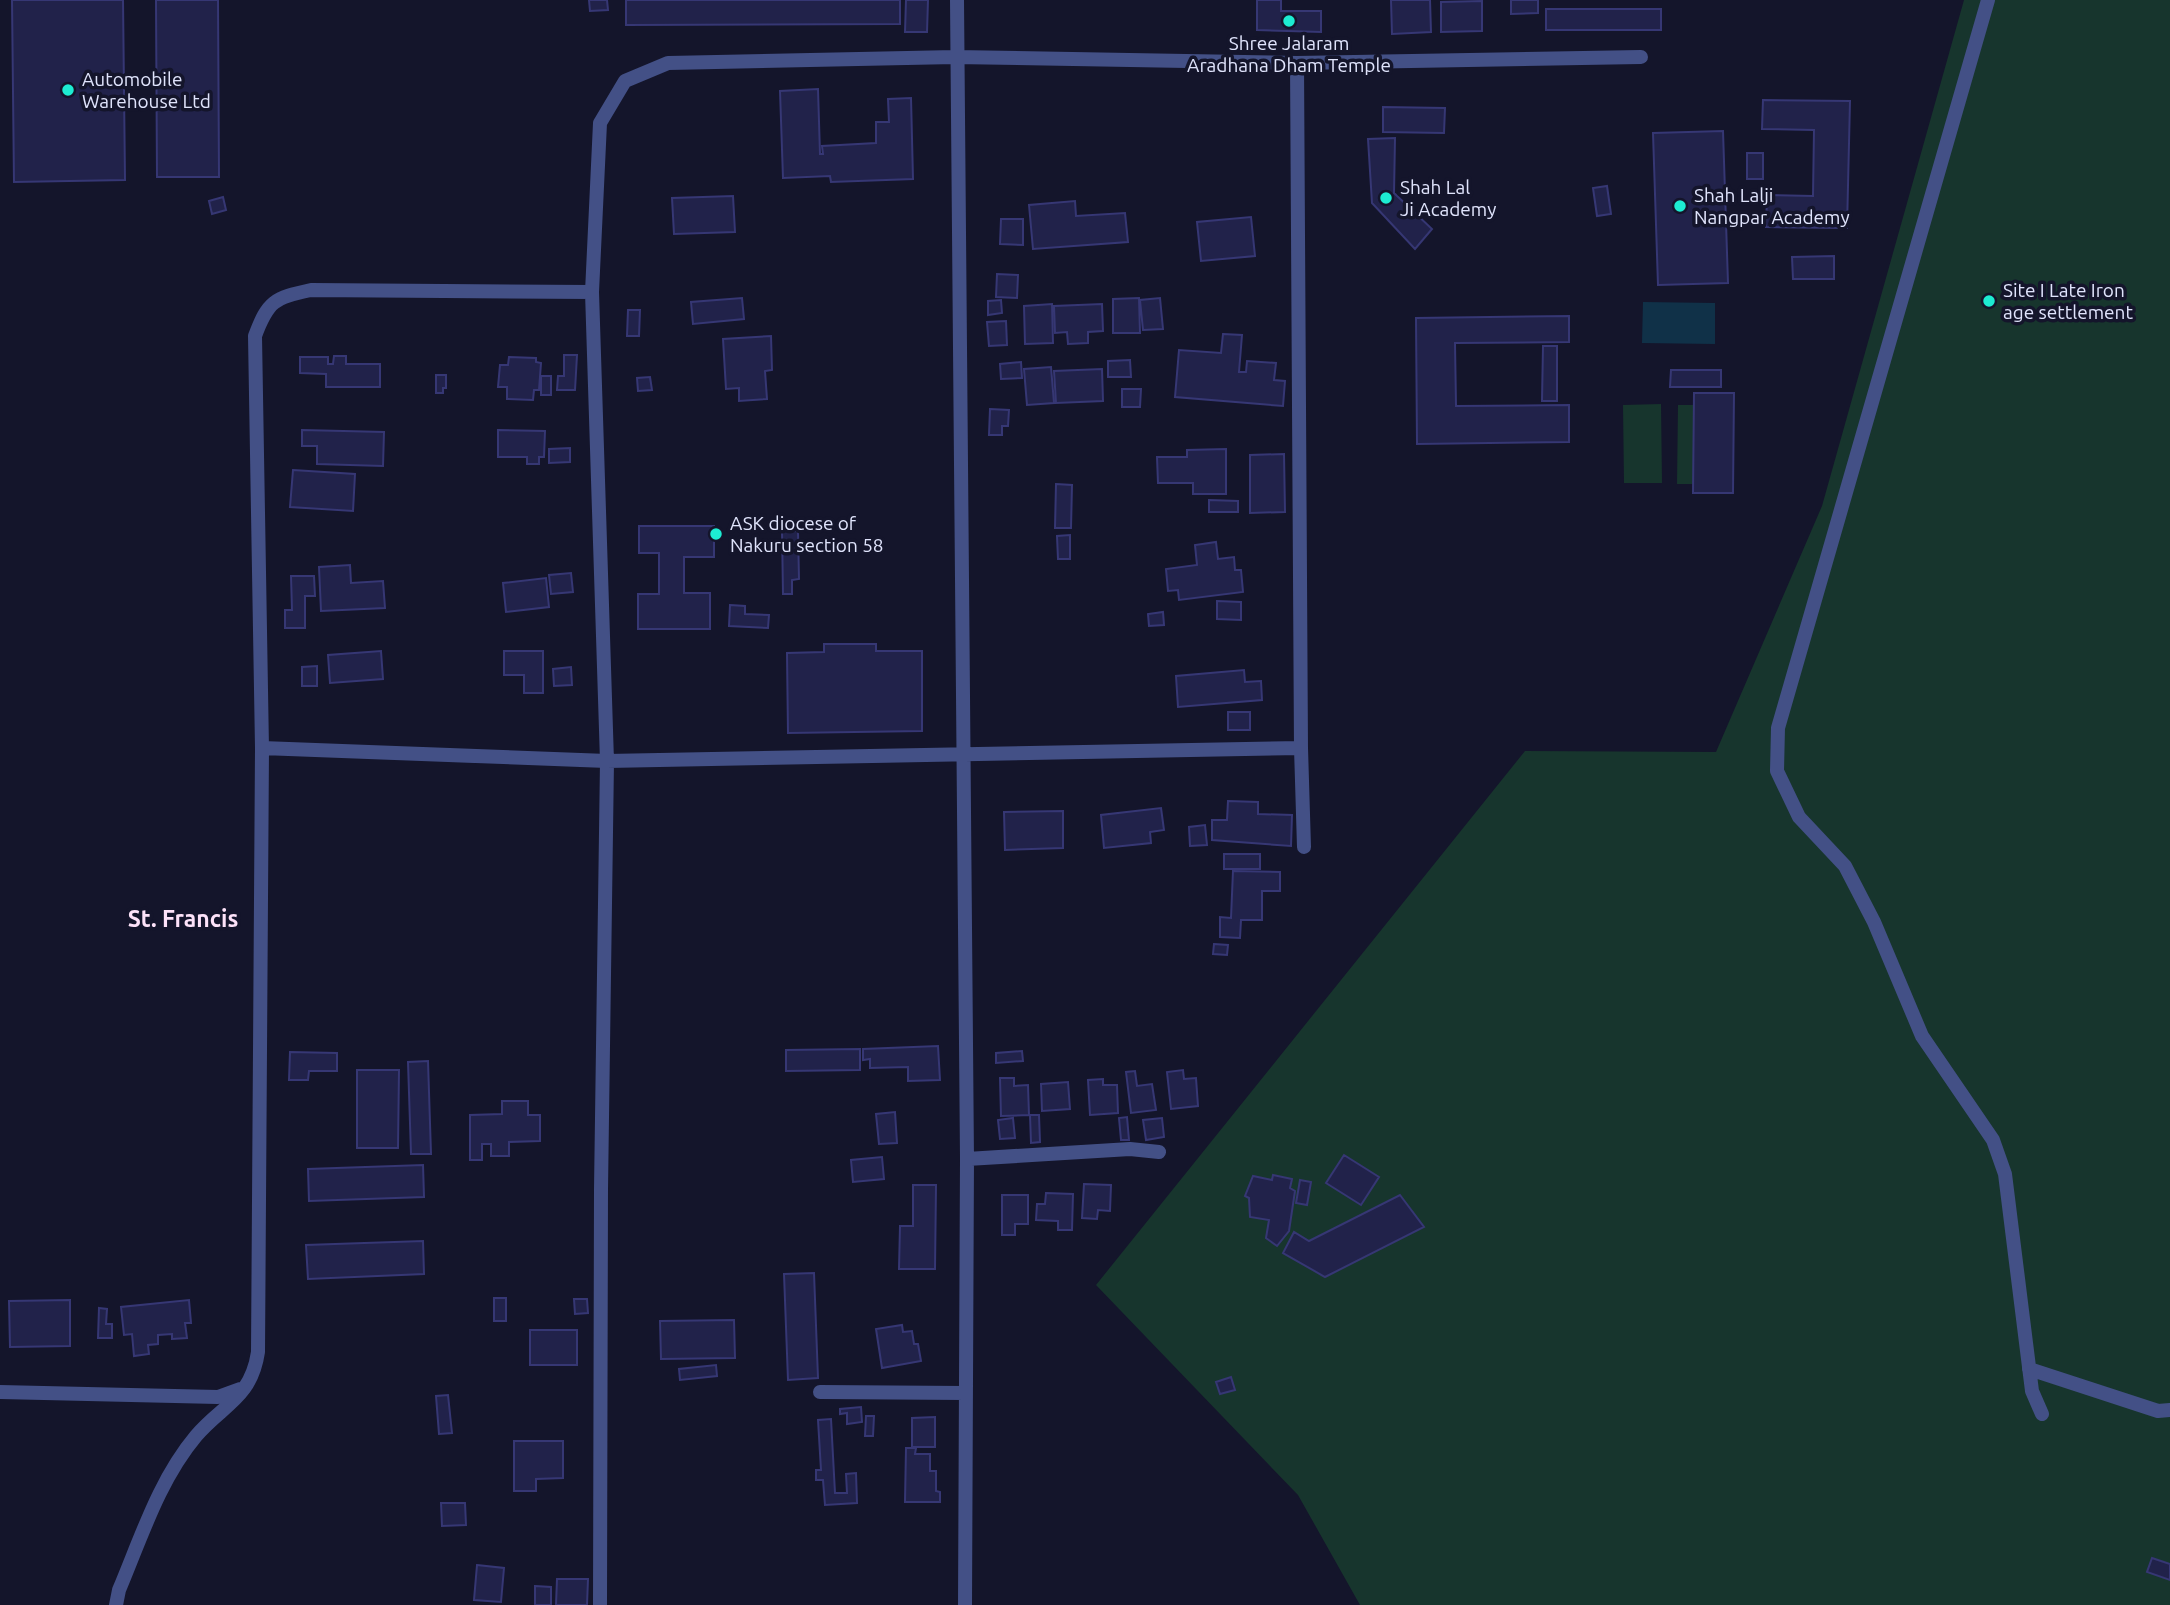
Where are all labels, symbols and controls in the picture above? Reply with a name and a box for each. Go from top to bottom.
marker: Shree Jalaram Aradhana Dham Temple [1281,13,1297,29]
place label: Shree Jalaram Aradhana Dham Temple [1187,32,1391,76]
place label: Automobile Warehouse Ltd [82,68,211,112]
marker: Automobile Warehouse Ltd [60,82,76,98]
place label: Shah Lal Ji Academy [1400,176,1496,220]
place label: Shah Lalji Nangpar Academy [1694,184,1850,228]
marker: Shah Lal Ji Academy [1378,190,1394,206]
marker: Shah Lalji Nangpar Academy [1672,198,1688,214]
place label: Site I Late Iron age settlement [2003,279,2133,323]
marker: Site I Late Iron age settlement [1981,293,1997,309]
place label: ASK diocese of Nakuru section 58 [730,512,884,556]
marker: ASK diocese of Nakuru section 58 [708,526,724,542]
district label: St. Francis [128,906,238,931]

